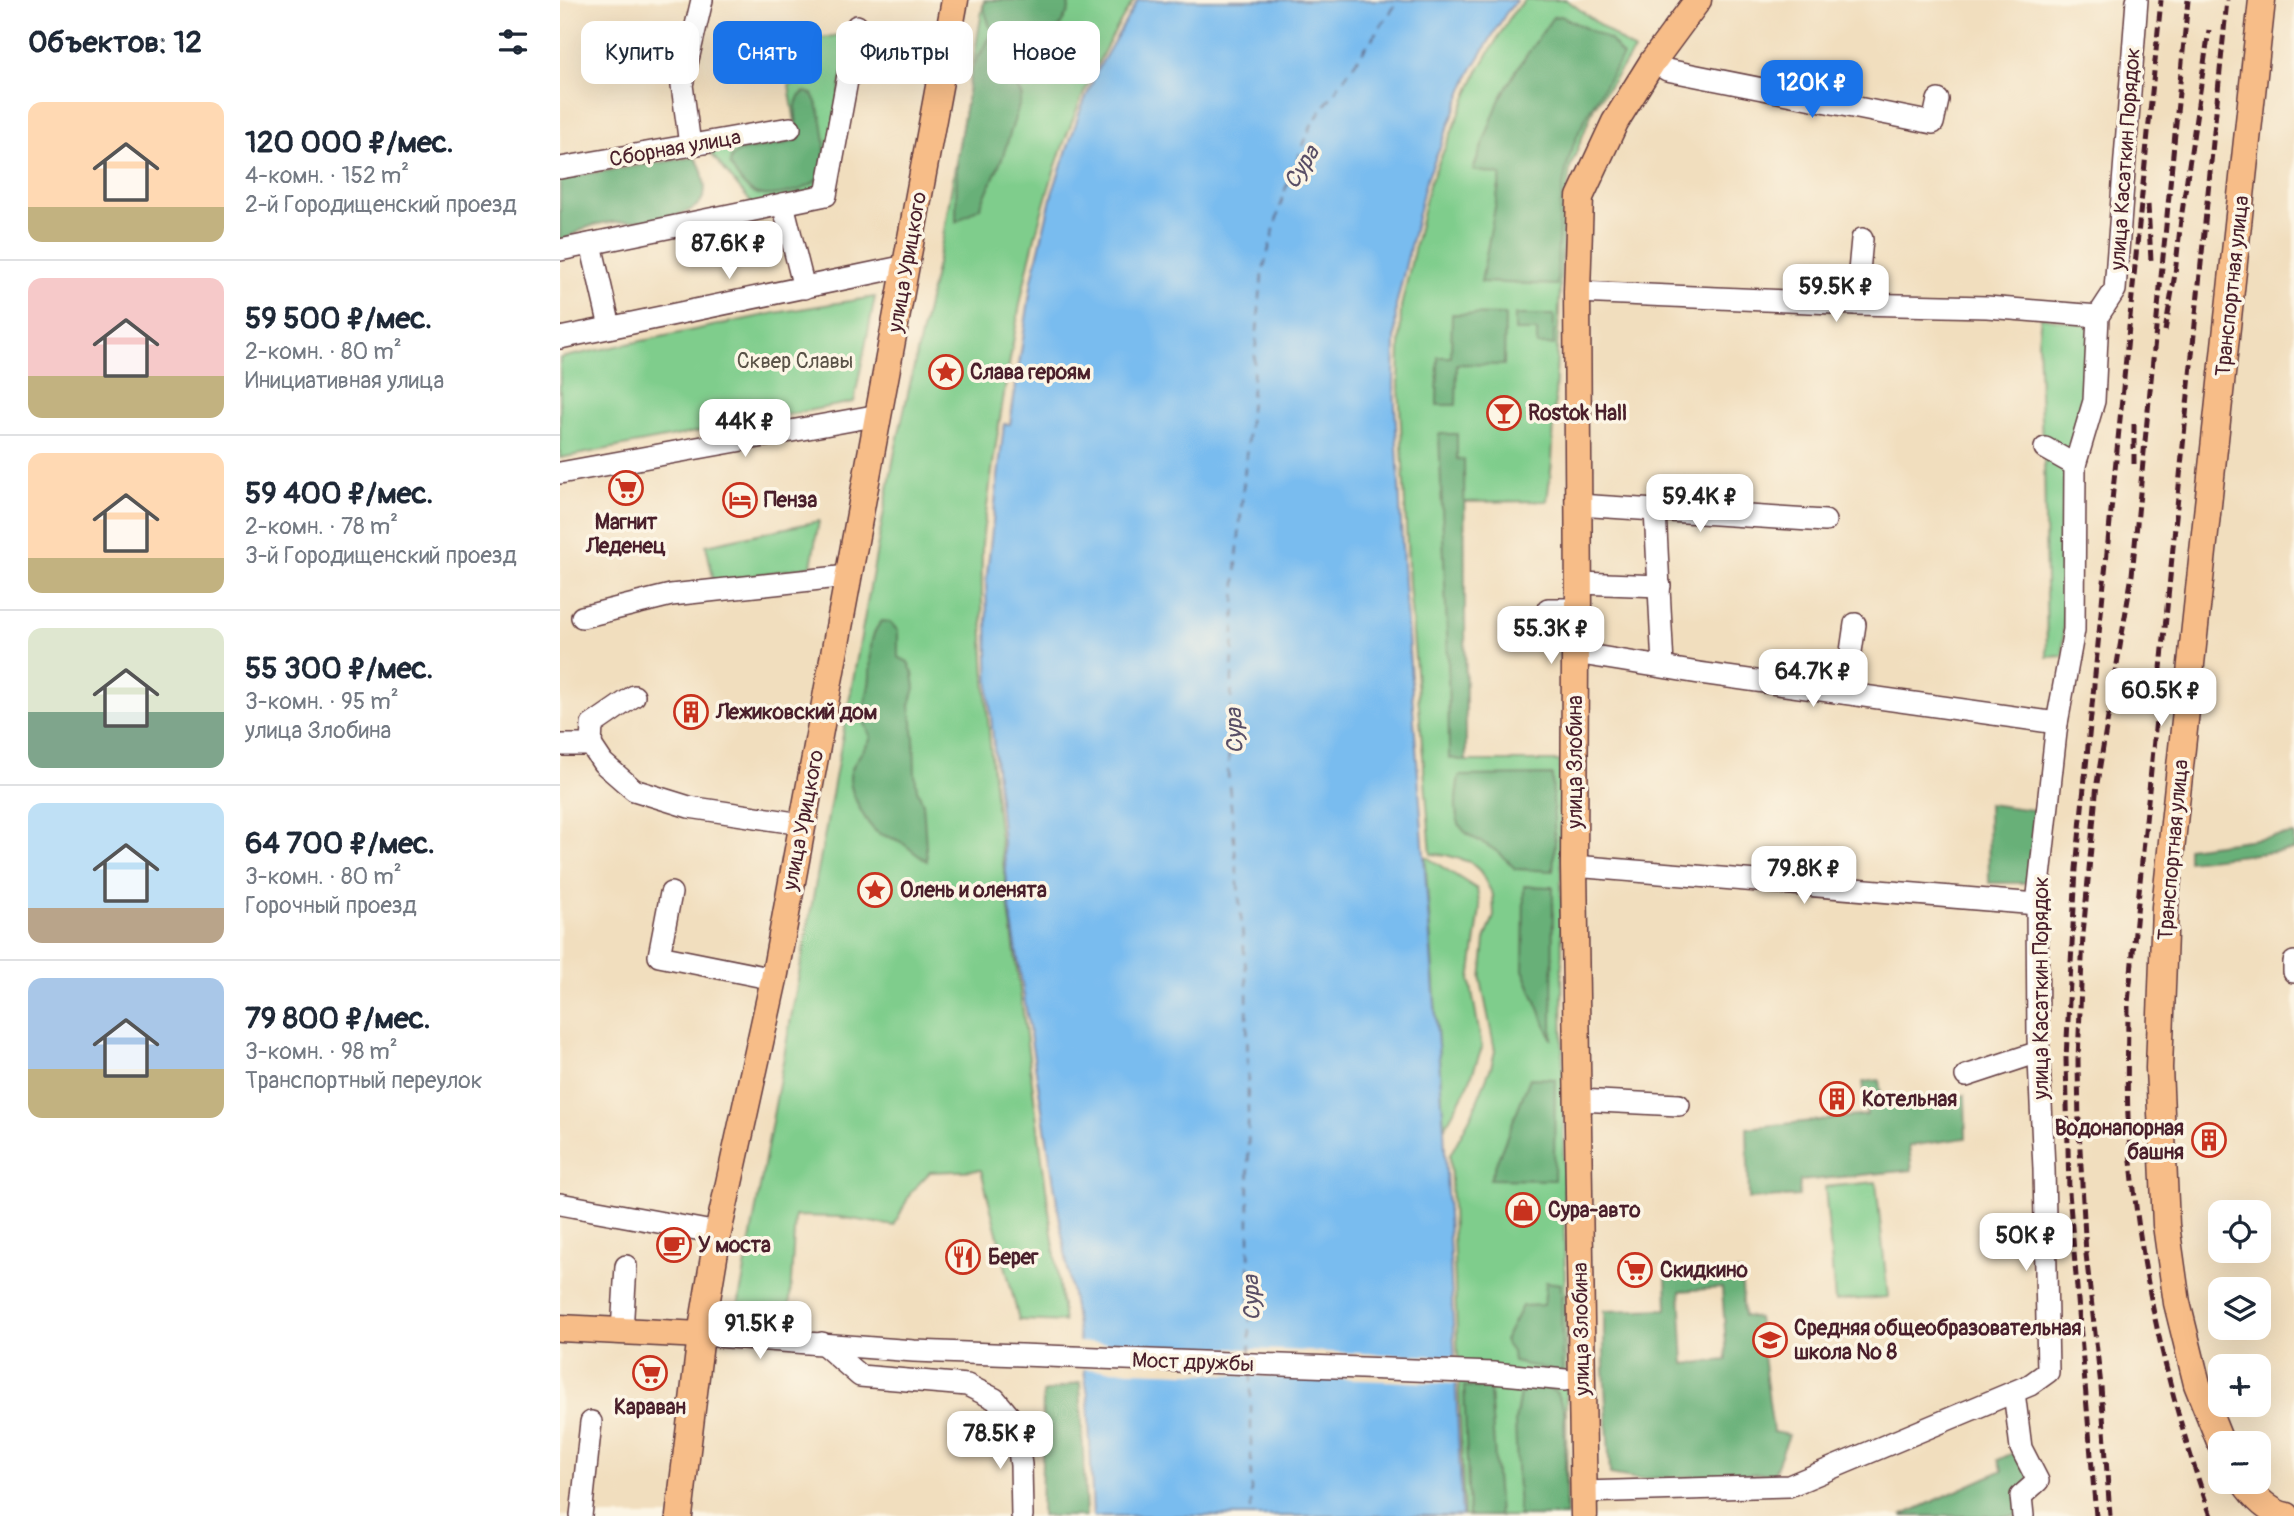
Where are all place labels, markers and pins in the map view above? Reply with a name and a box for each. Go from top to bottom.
pin: 120K ₽ [1755,60,1869,120]
pin: 87.6K ₽ [664,222,794,281]
pin: 59.5K ₽ [1771,264,1901,324]
place icon: Слава героям [927,353,965,391]
place label: Слава героям [970,359,1091,386]
bar icon: Rostok Hall [1485,394,1523,432]
pin: 44K ₽ [696,400,794,459]
place label: Rostok Hall [1528,400,1627,427]
supermarket icon: Магнит Леденец [607,469,645,507]
pin: 59.4K ₽ [1635,475,1765,534]
hotel icon: Пенза [721,481,759,519]
place label: Пенза [764,487,818,514]
place label: Магнит Леденец [585,509,666,560]
pin: 55.3K ₽ [1486,606,1616,666]
pin: 64.7K ₽ [1748,650,1878,709]
pin: 60.5K ₽ [2096,668,2226,728]
building icon: Лежиковский дом [672,693,710,731]
place label: Лежиковский дом [715,699,878,726]
pin: 79.8K ₽ [1739,846,1869,906]
place icon: Олень и оленята [856,871,894,909]
place label: Олень и оленята [900,877,1047,904]
building icon: Котельная [1818,1080,1856,1118]
place label: Котельная [1862,1086,1957,1113]
place label: Водонапорная башня [2055,1115,2184,1166]
building icon: Водонапорная башня [2190,1121,2228,1159]
shop icon: Сура-авто [1504,1191,1542,1229]
place label: Сура-авто [1548,1197,1641,1224]
pin: 50K ₽ [1977,1214,2075,1273]
cafe icon: У моста [655,1226,693,1264]
place label: У моста [698,1232,771,1259]
restaurant icon: Берег [944,1238,982,1276]
place label: Берег [988,1244,1039,1271]
supermarket icon: Скидкино [1616,1251,1654,1289]
place label: Скидкино [1660,1257,1748,1284]
pin: 91.5K ₽ [695,1302,825,1361]
place label: Средняя общеобразовательная школа № 8 [1794,1315,2082,1366]
school or university icon: Средняя общеобразовательная школа № 8 [1751,1321,1789,1359]
supermarket icon: Караван [631,1354,669,1392]
place label: Караван [614,1394,686,1421]
pin: 78.5K ₽ [935,1412,1065,1471]

